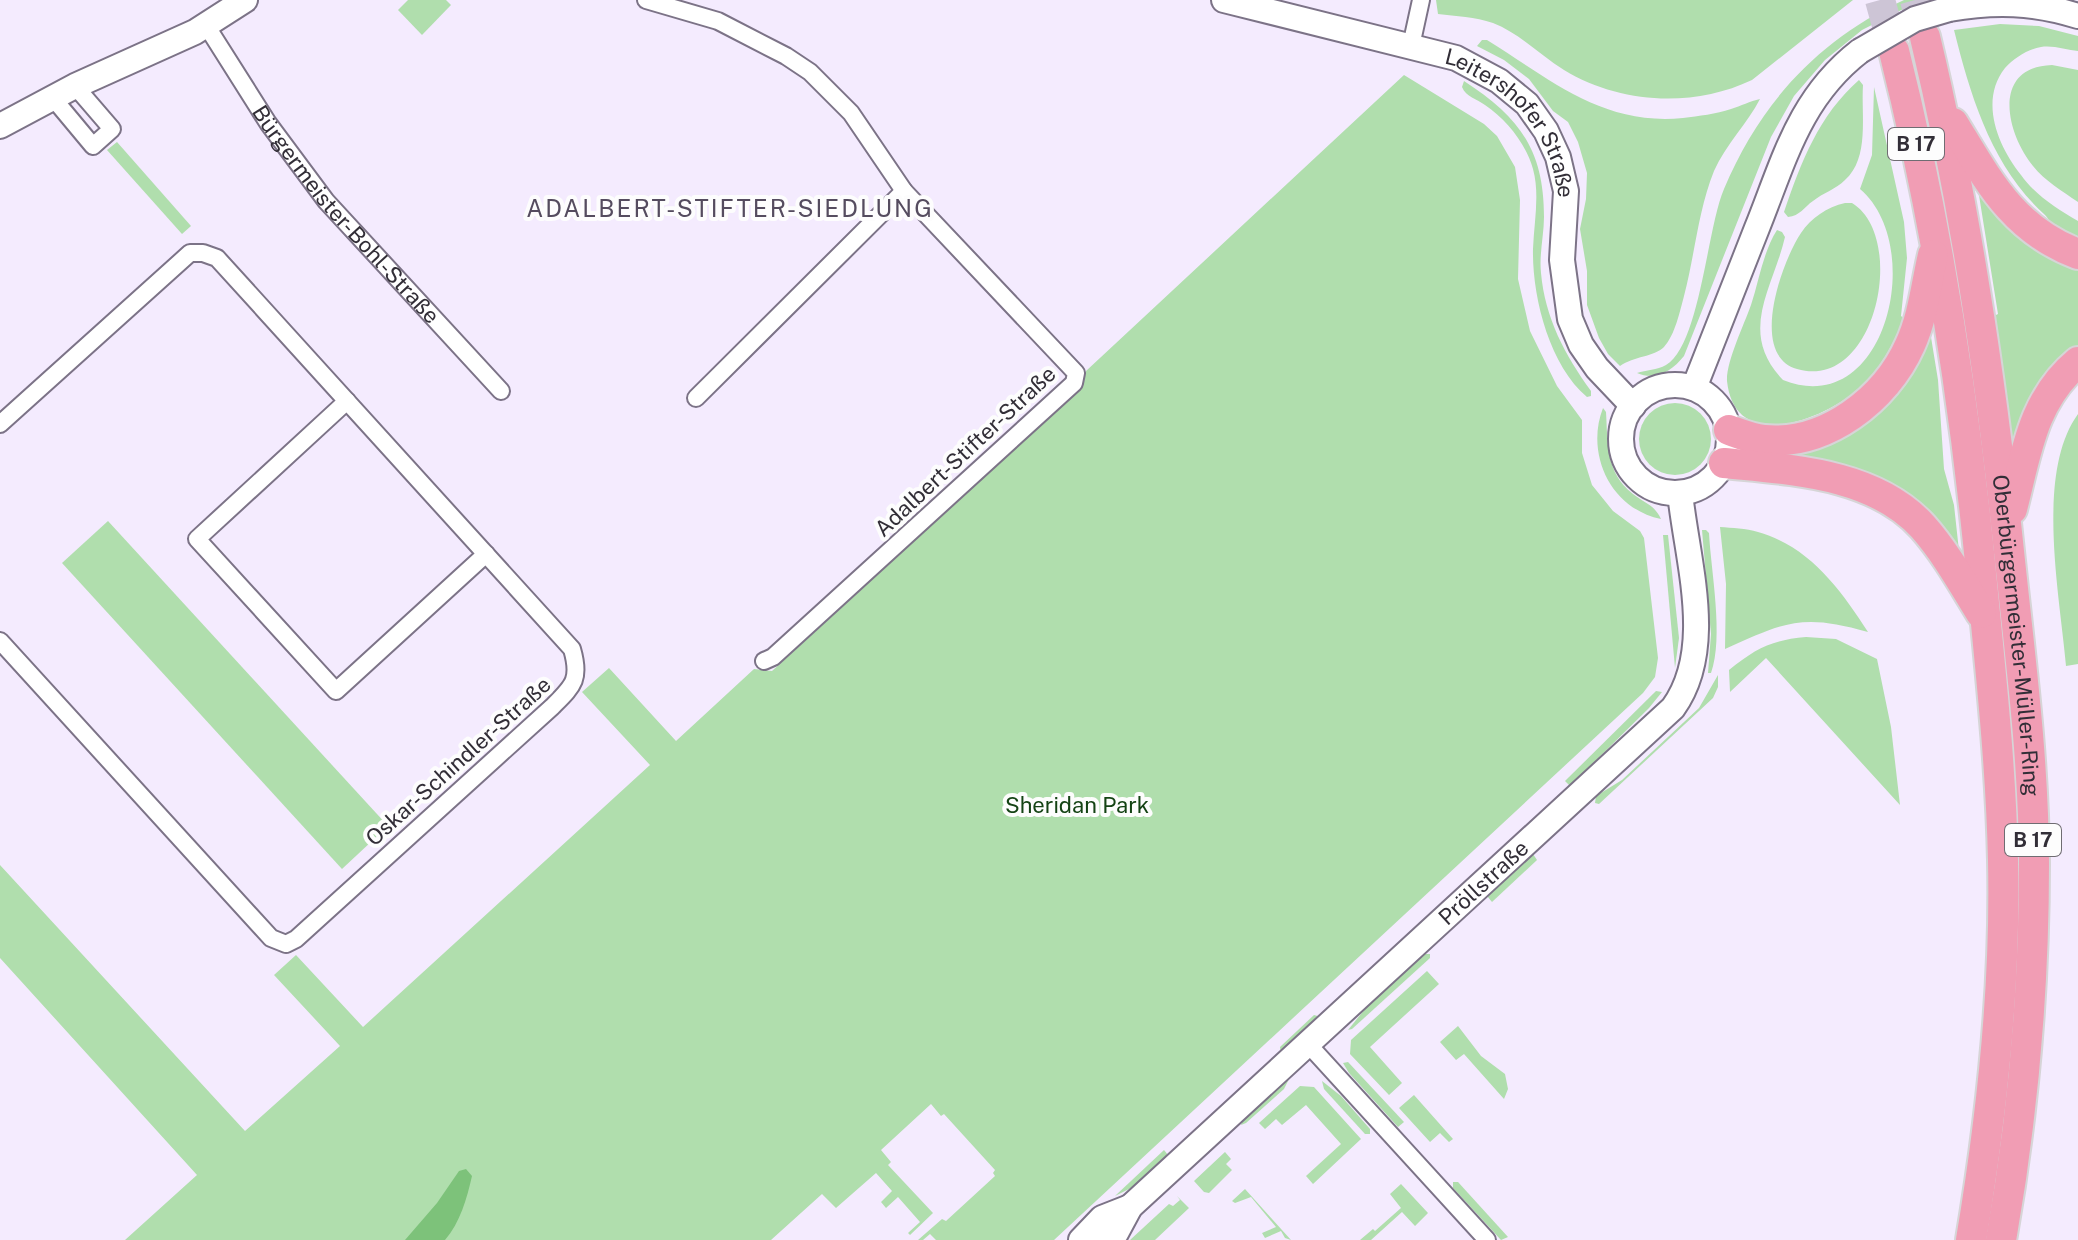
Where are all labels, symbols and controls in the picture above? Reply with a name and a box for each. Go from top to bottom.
street label: Leitershofer Straße [1443,43,1579,199]
street label: Bürgermeister-Bohl-Straße [247,100,445,329]
road number: B 17 [1888,128,1944,160]
district label: ADALBERT-STIFTER-SIEDLUNG [526,194,934,222]
street label: Adalbert-Stifter-Straße [869,360,1061,542]
street label: Oberbürgermeister-Müller-Ring [1988,473,2045,797]
street label: Oskar-Schindler-Straße [360,671,556,851]
park label: Sheridan Park [1005,792,1149,818]
road number: B 17 [2005,824,2061,856]
street label: Pröllstraße [1433,835,1534,930]

